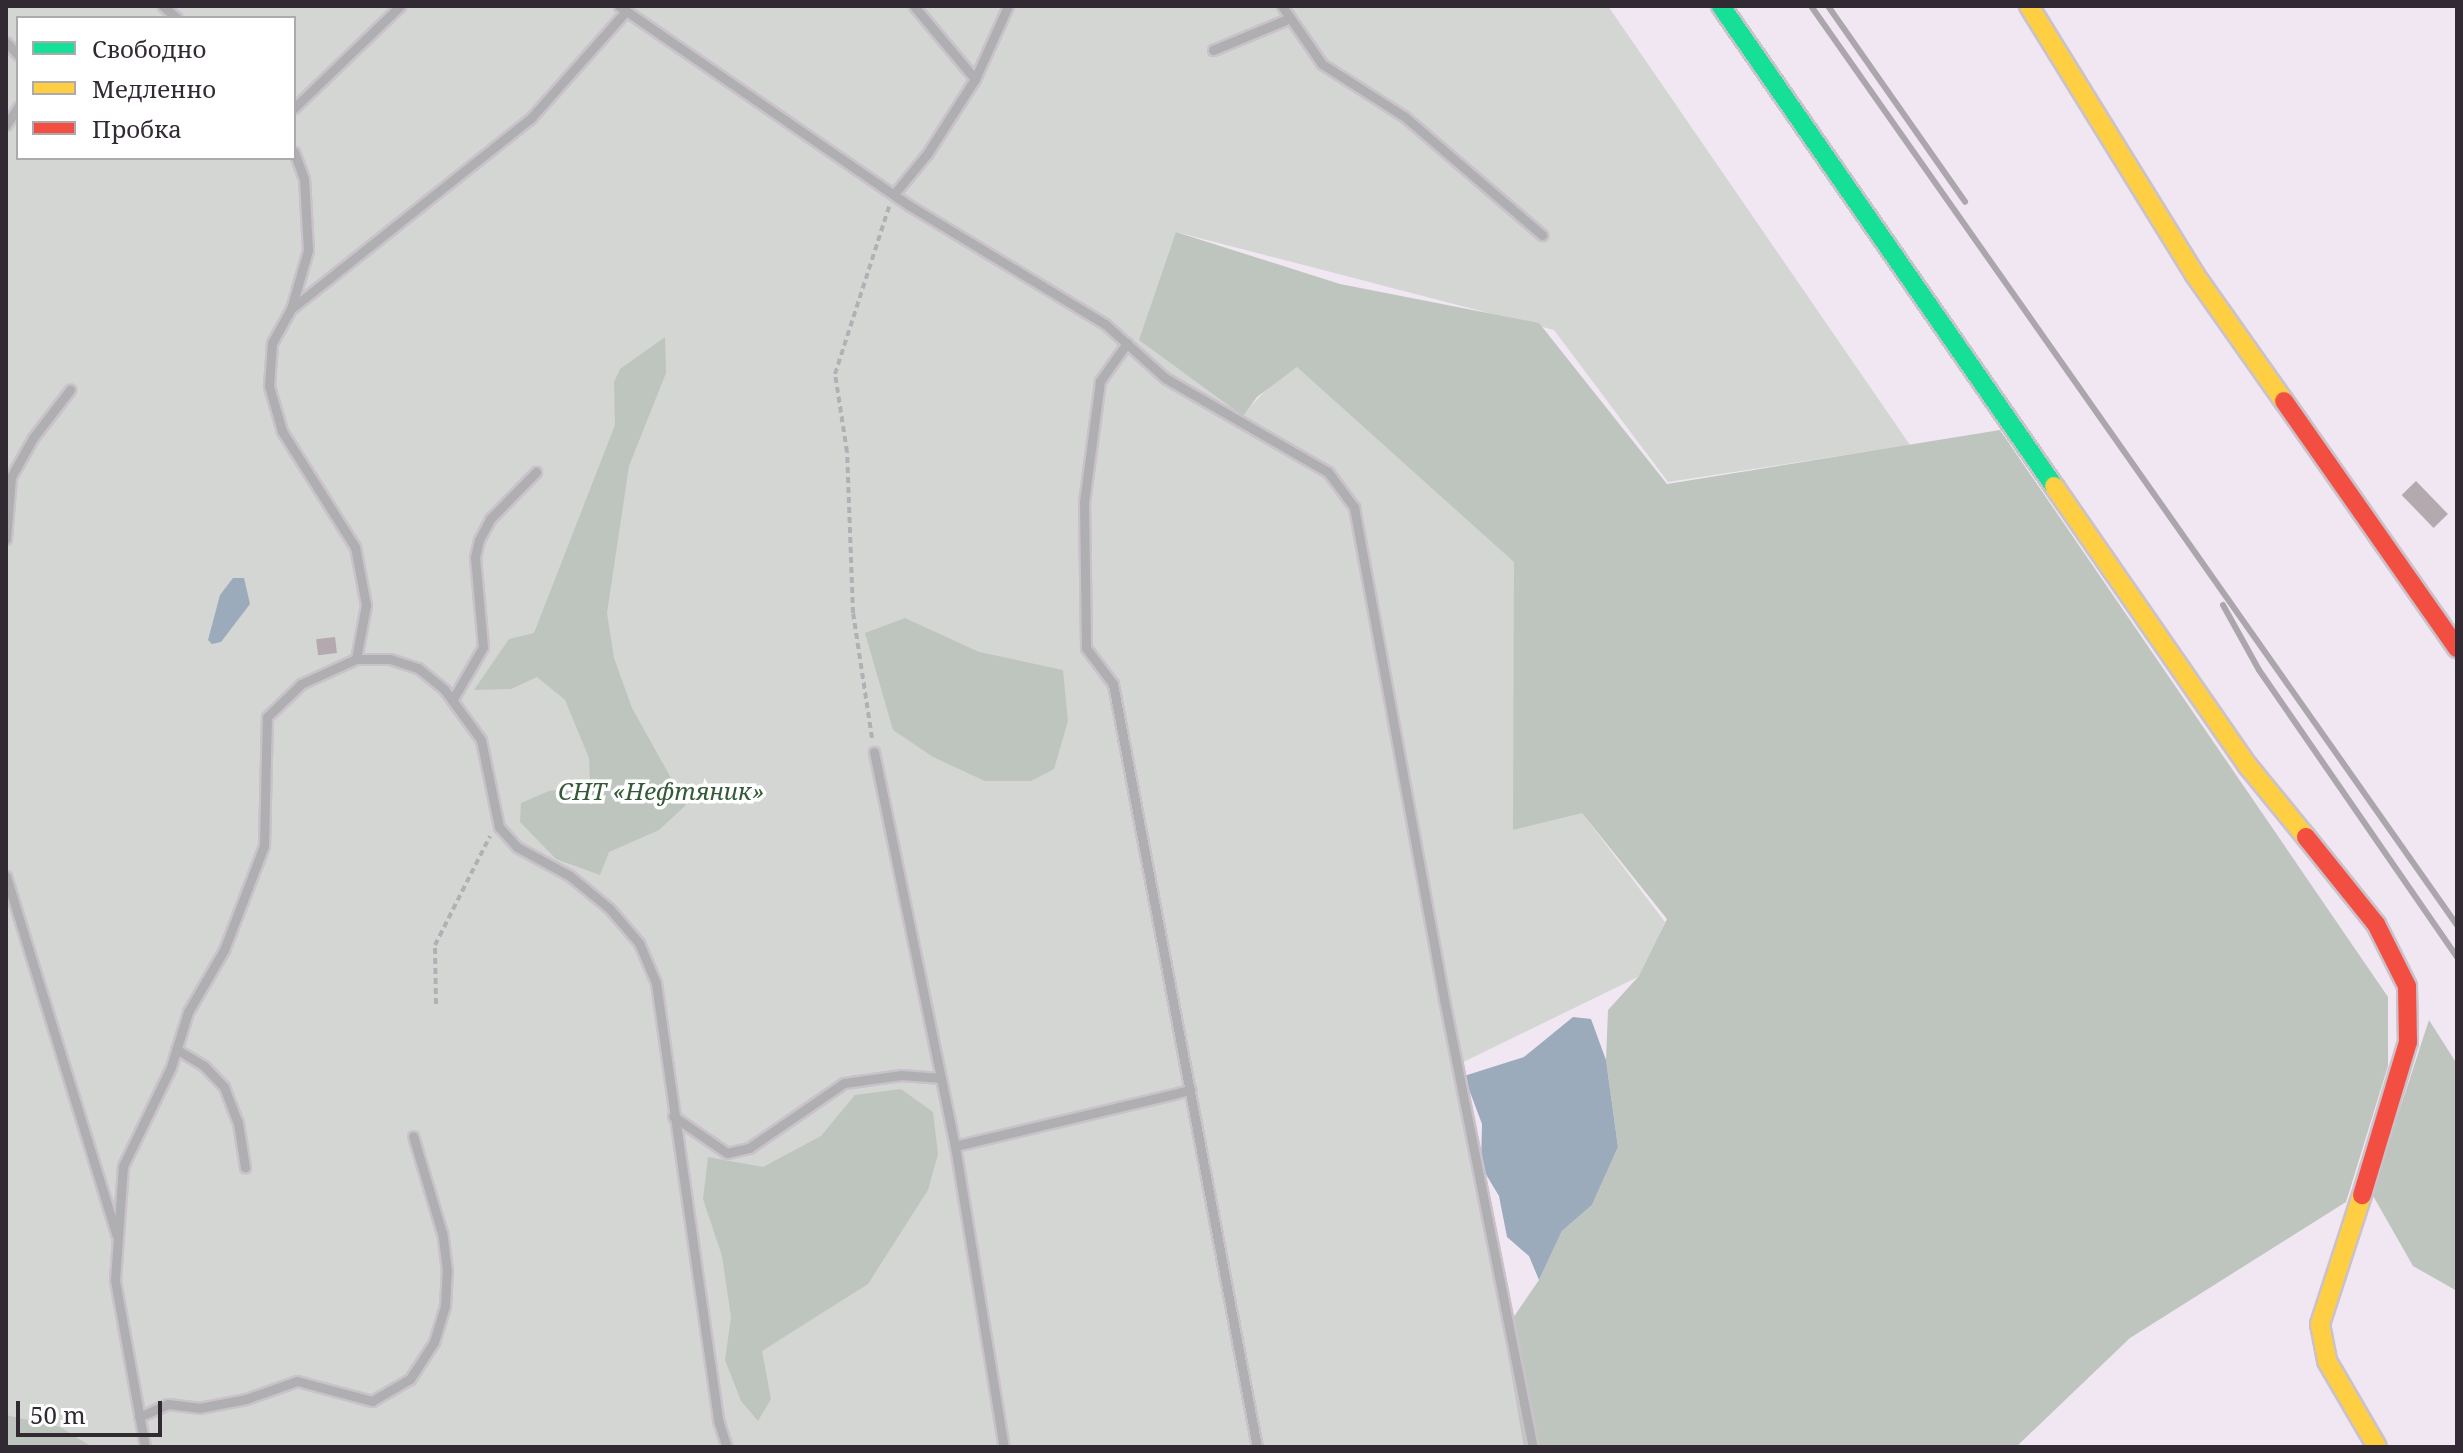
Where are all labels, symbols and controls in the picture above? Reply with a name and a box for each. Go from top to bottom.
legend [16,16,296,160]
text: Свободно [92,32,206,65]
text: Медленно [92,72,216,105]
text: Пробка [92,112,182,145]
park label: СНТ «Нефтяник» [558,777,764,805]
scale bar [20,1385,166,1435]
text: 50 m [30,1398,86,1431]

